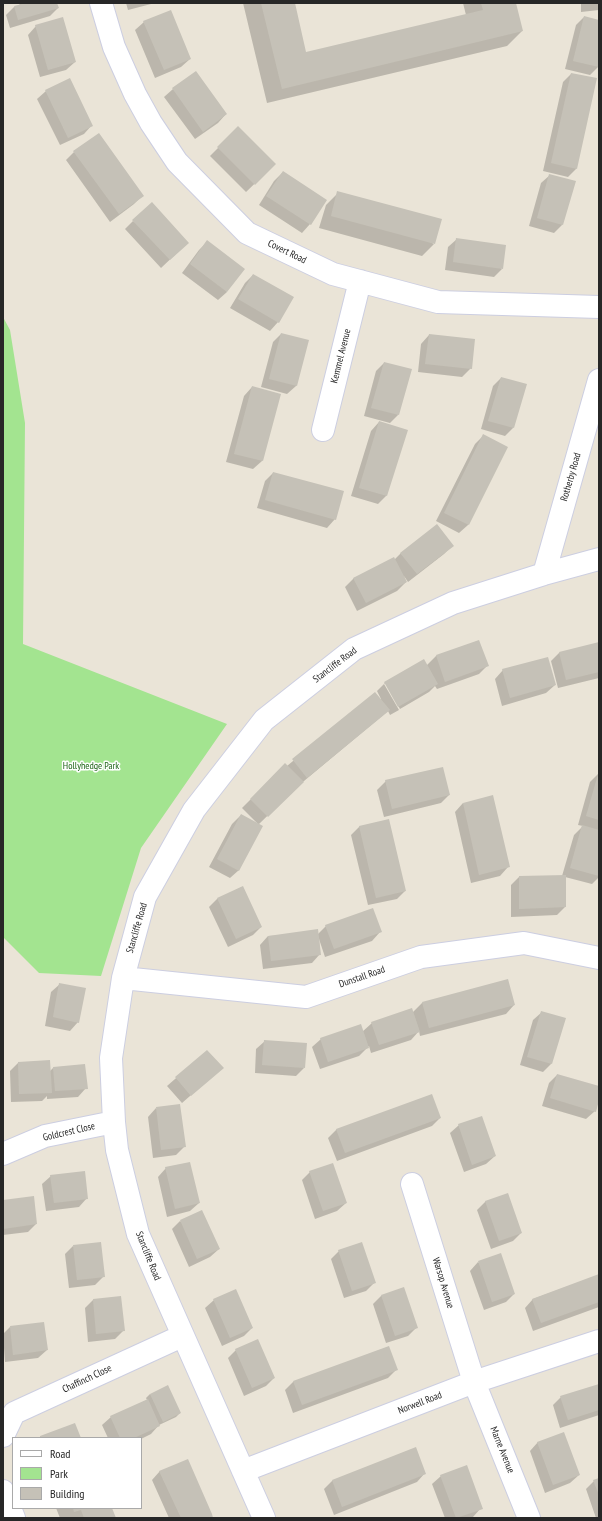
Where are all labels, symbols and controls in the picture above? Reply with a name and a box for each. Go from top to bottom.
street label: Covert Road [266,238,308,266]
street label: Kemmel Avenue [328,328,354,384]
street label: Rotherby Road [558,451,584,503]
street label: Stancliffe Road [311,645,359,685]
park label: Hollyhedge Park [63,760,119,772]
street label: Stancliffe Road [124,901,150,955]
street label: Dunstall Road [337,964,387,990]
street label: Goldcrest Close [42,1120,96,1144]
street label: Stancliffe Road [133,1230,163,1282]
street label: Warsop Avenue [430,1256,456,1310]
street label: Chaffinch Close [60,1362,114,1396]
street label: Norwell Road [396,1389,444,1417]
street label: Marne Avenue [487,1425,517,1475]
legend [12,1437,142,1509]
text: Road [50,1446,70,1461]
text: Park [50,1466,68,1481]
text: Building [50,1486,85,1501]

